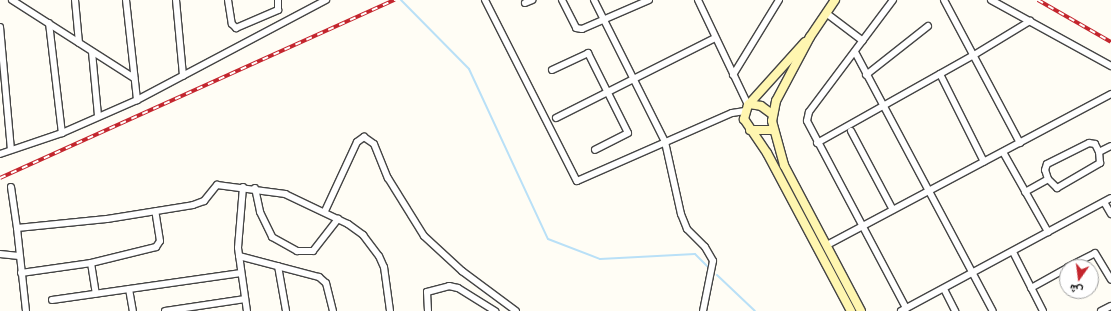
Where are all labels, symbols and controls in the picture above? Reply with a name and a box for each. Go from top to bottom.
north arrow [1059,259,1099,299]
text: ش [1068,282,1084,297]

